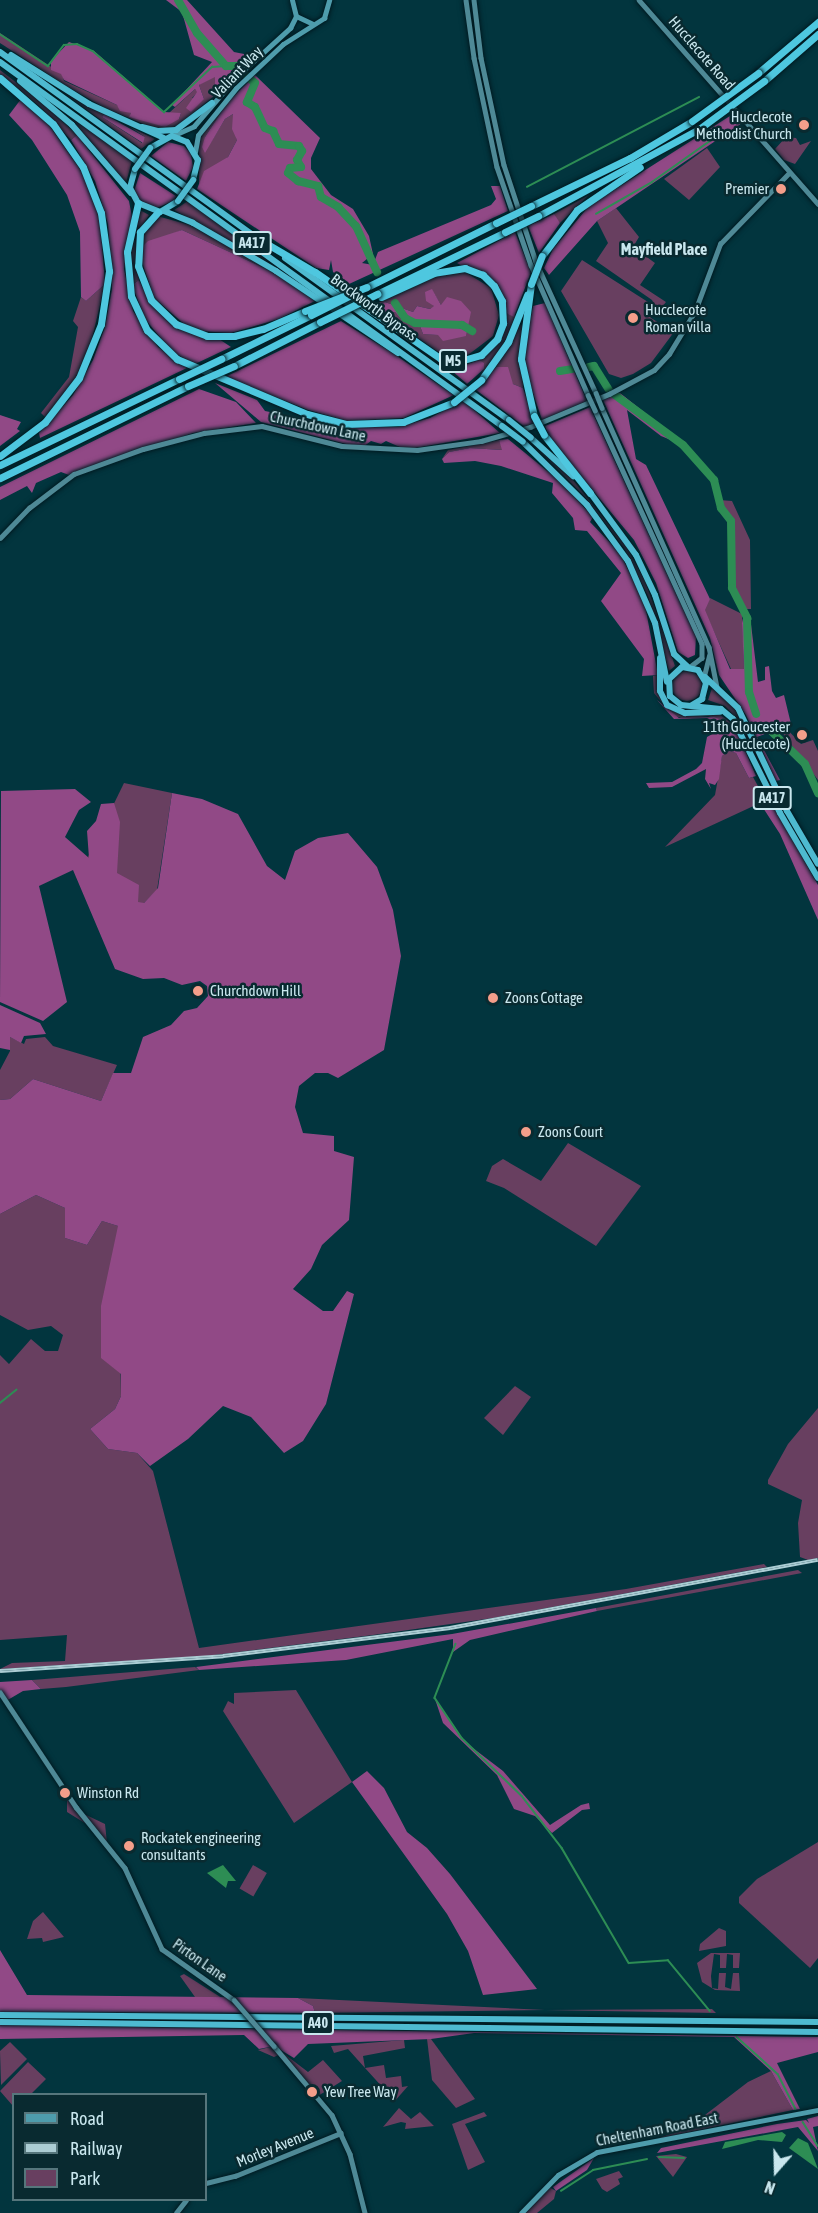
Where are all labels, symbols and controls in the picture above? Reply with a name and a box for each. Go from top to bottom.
street label: Hucclecote Road [665,12,739,94]
street label: Valiant Way [208,42,266,102]
place label: Hucclecote Methodist Church [696,107,792,142]
marker: Hucclecote Methodist Church [797,118,811,132]
place label: Premier [725,180,769,198]
marker: Premier [774,182,788,196]
road number: A417 [232,232,272,254]
district label: Mayfield Place [621,239,707,259]
street label: Brockworth Bypass [327,270,421,344]
place label: Hucclecote Roman villa [645,300,711,335]
marker: Hucclecote Roman villa [626,311,640,325]
road number: M5 [438,350,468,372]
street label: Churchdown Lane [268,407,368,445]
place label: 11th Gloucester (Hucclecote) [703,717,790,752]
marker: 11th Gloucester (Hucclecote) [795,728,809,742]
road number: A417 [752,787,792,809]
place label: Churchdown Hill [210,982,301,1000]
marker: Churchdown Hill [191,984,205,998]
place label: Zoons Cottage [505,989,583,1007]
marker: Zoons Cottage [486,991,500,1005]
place label: Zoons Court [538,1123,603,1141]
marker: Zoons Court [519,1125,533,1139]
place label: Winston Rd [77,1784,139,1802]
marker: Winston Rd [58,1786,72,1800]
place label: Rockatek engineering consultants [141,1828,261,1863]
marker: Rockatek engineering consultants [122,1839,136,1853]
street label: Pirton Lane [169,1935,231,1985]
road number: A40 [302,2012,334,2034]
place label: Yew Tree Way [324,2083,397,2101]
marker: Yew Tree Way [305,2085,319,2099]
legend [12,2093,207,2201]
text: Road [70,2108,104,2129]
street label: Cheltenham Road East [595,2108,719,2150]
street label: Morley Avenue [234,2123,316,2171]
text: Railway [70,2138,122,2159]
north arrow [746,2141,806,2201]
text: Park [70,2168,100,2189]
text: N [762,2178,777,2198]

